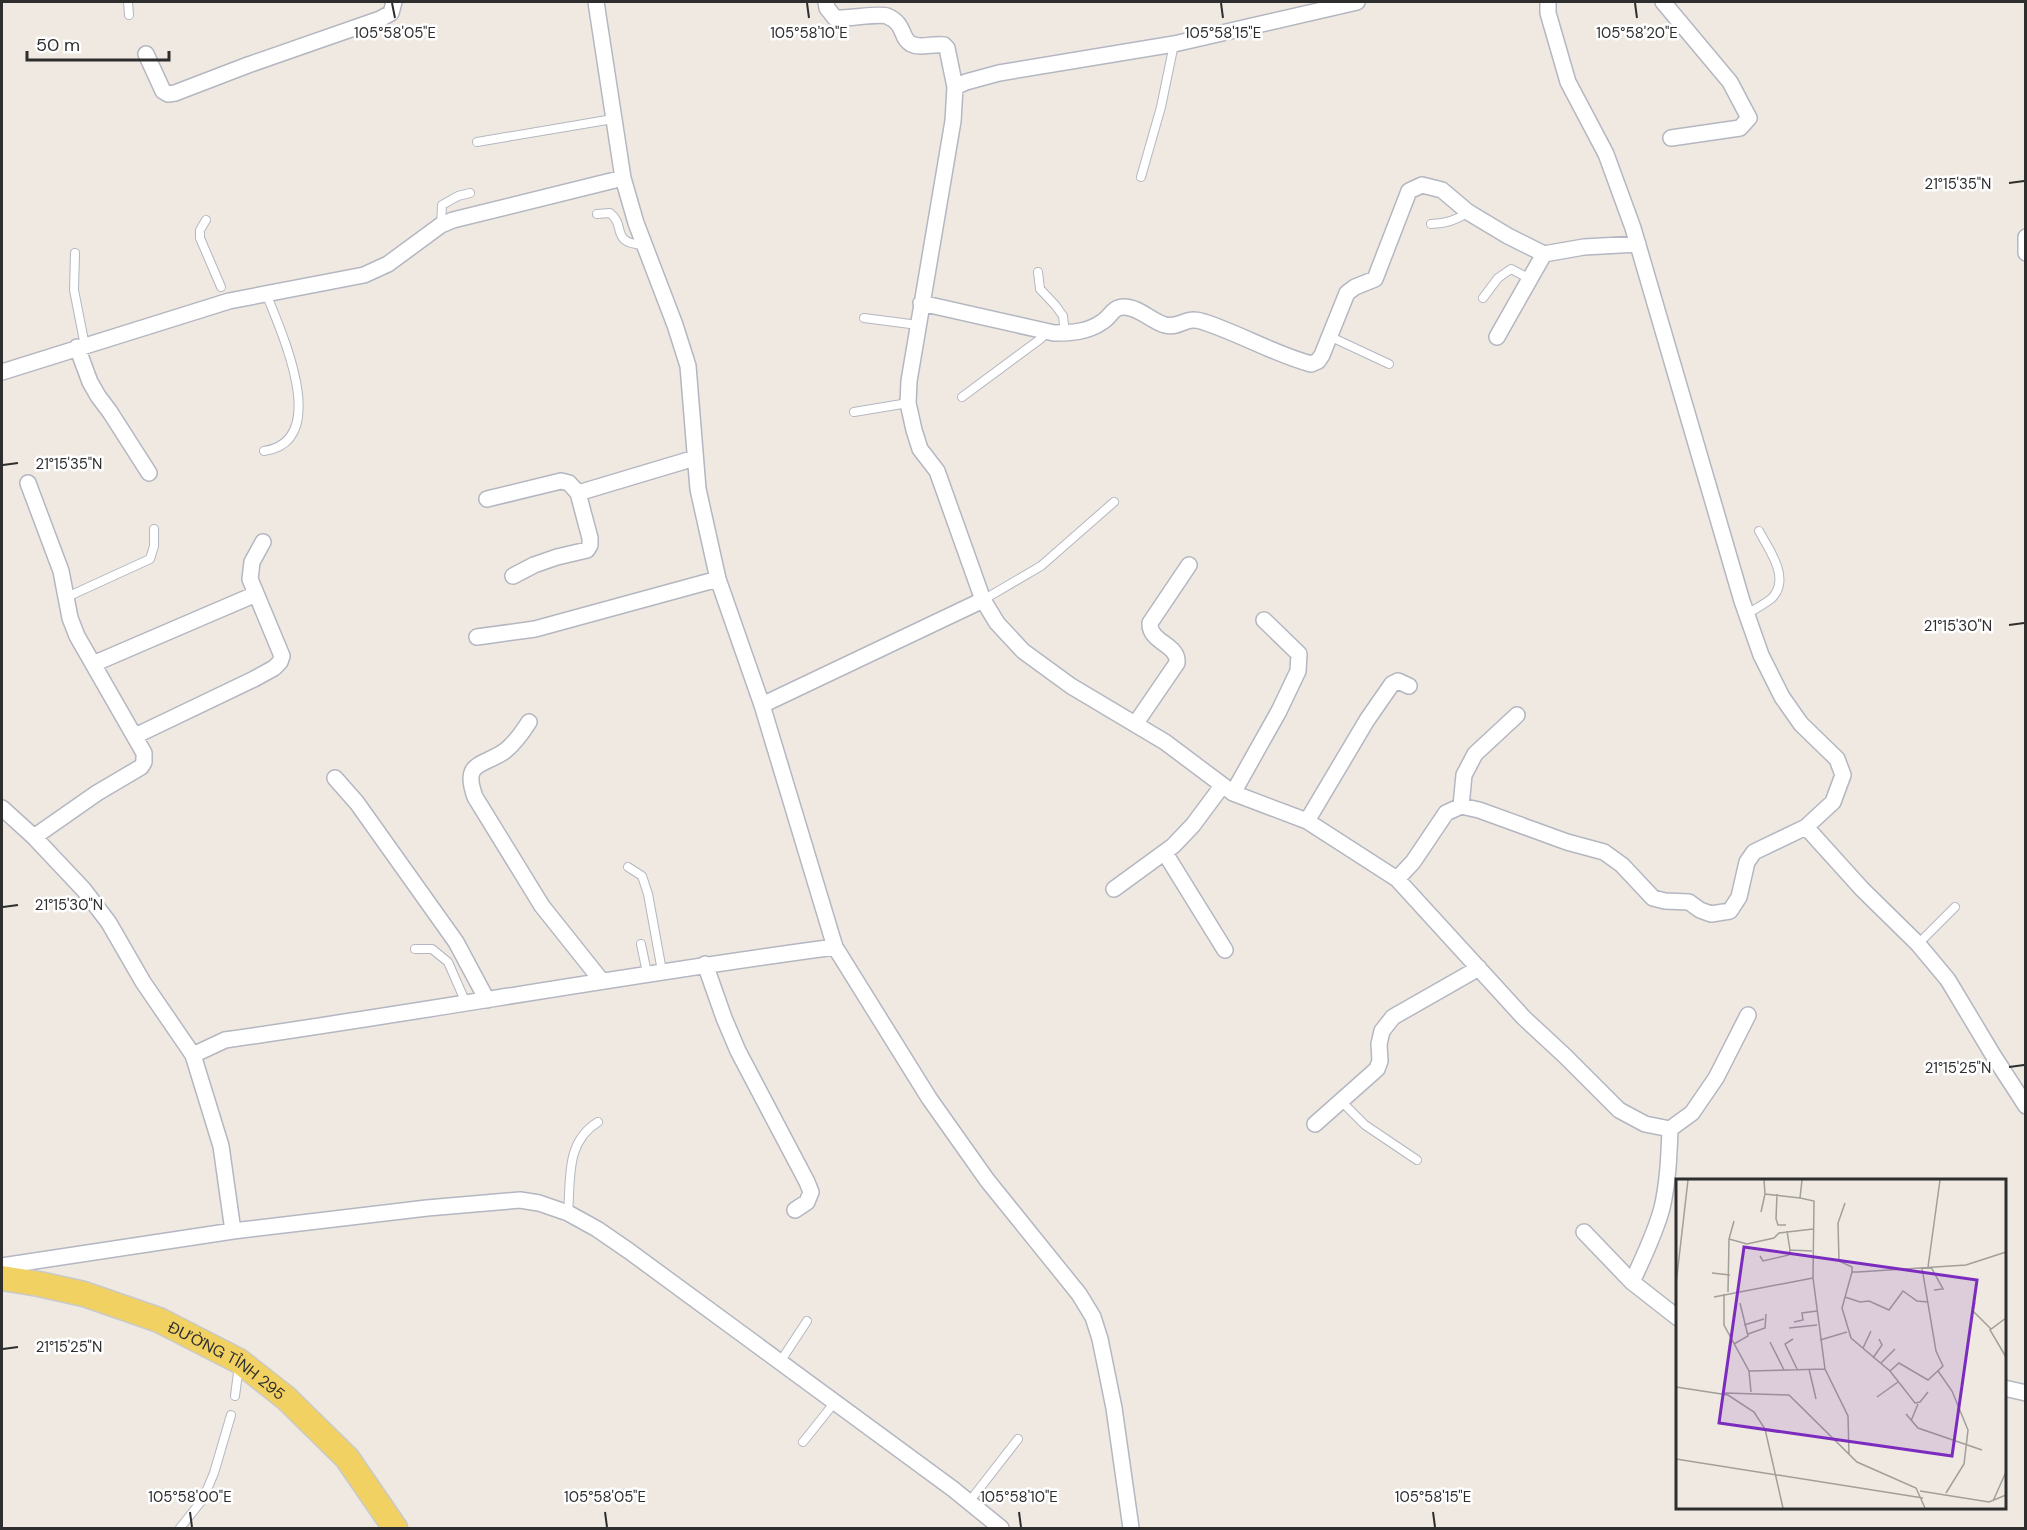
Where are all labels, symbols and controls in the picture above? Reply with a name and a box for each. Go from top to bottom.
text: 105°58'05"E [354,23,436,43]
text: 105°58'10"E [770,23,848,43]
text: 105°58'15"E [1185,23,1261,43]
text: 105°58'20"E [1596,23,1678,43]
scale bar [27,24,170,62]
text: 50 m [36,33,80,57]
text: 21°15'35"N [1925,174,1991,194]
text: 21°15'35"N [36,454,102,474]
text: 21°15'30"N [1924,616,1992,636]
text: 21°15'30"N [35,895,103,915]
text: 21°15'25"N [1925,1058,1991,1078]
inset map [1676,1179,2006,1509]
street label: ĐƯỜNG TỈNH 295 [164,1316,290,1405]
text: 21°15'25"N [36,1337,102,1357]
text: 105°58'00"E [148,1487,232,1507]
text: 105°58'05"E [564,1487,646,1507]
text: 105°58'10"E [980,1487,1058,1507]
text: 105°58'15"E [1395,1487,1471,1507]

